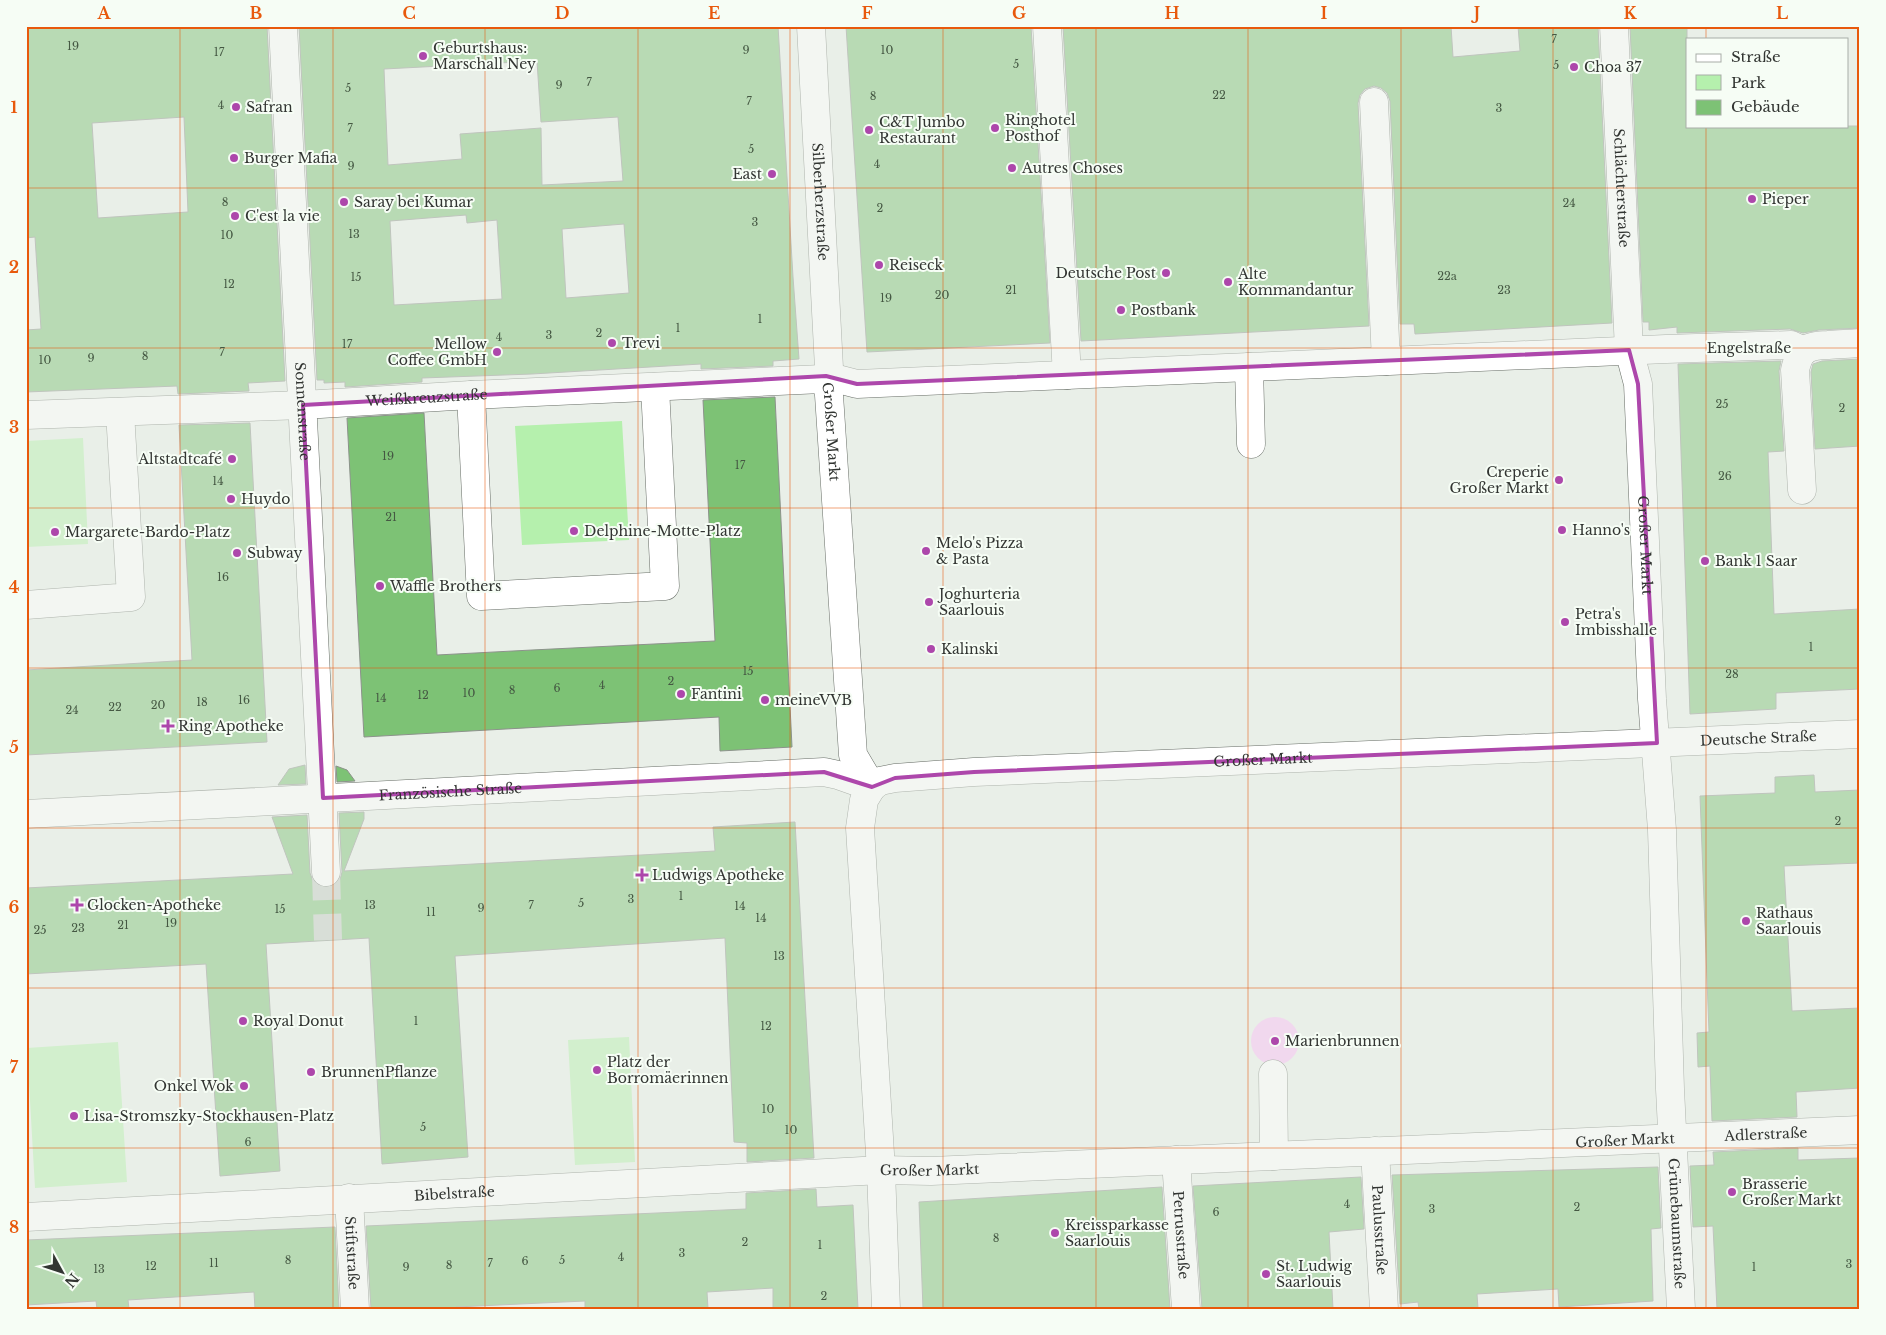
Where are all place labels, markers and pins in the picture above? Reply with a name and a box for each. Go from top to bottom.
place label: Geburtshaus: Marschall Ney [433,39,536,73]
marker: Geburtshaus: Marschall Ney [417,50,429,62]
place label: Choa 37 [1584,58,1642,76]
marker: Choa 37 [1568,61,1580,73]
place label: Safran [246,98,293,116]
marker: Safran [230,101,242,113]
place label: Ringhotel Posthof [1005,111,1076,145]
place label: C&T Jumbo Restaurant [879,113,965,147]
marker: Ringhotel Posthof [989,122,1001,134]
marker: C&T Jumbo Restaurant [863,124,875,136]
place label: Burger Mafia [244,149,338,167]
marker: Burger Mafia [228,152,240,164]
place label: Autres Choses [1021,159,1123,177]
marker: Autres Choses [1006,162,1018,174]
place label: East [732,165,763,183]
marker: East [766,168,778,180]
place label: Pieper [1762,190,1809,208]
place label: Saray bei Kumar [354,193,473,211]
marker: Pieper [1746,193,1758,205]
marker: Saray bei Kumar [338,196,350,208]
place label: C'est la vie [245,207,320,225]
marker: C'est la vie [229,210,241,222]
place label: Reiseck [889,256,944,274]
marker: Reiseck [873,259,885,271]
place label: Deutsche Post [1055,264,1157,282]
place label: Alte Kommandantur [1237,265,1354,299]
marker: Deutsche Post [1160,267,1172,279]
marker: Alte Kommandantur [1222,276,1234,288]
place label: Postbank [1131,301,1197,319]
marker: Postbank [1115,304,1127,316]
place label: Trevi [622,334,660,352]
place label: Mellow Coffee GmbH [388,335,487,369]
marker: Trevi [606,337,618,349]
marker: Mellow Coffee GmbH [491,346,503,358]
place label: Altstadtcafé [137,450,222,468]
marker: Altstadtcafé [226,453,238,465]
place label: Creperie Großer Markt [1450,463,1550,497]
marker: Creperie Großer Markt [1553,474,1565,486]
place label: Huydo [241,490,290,508]
marker: Huydo [225,493,237,505]
place label: Hanno's [1572,521,1630,539]
place label: Delphine-Motte-Platz [584,522,741,540]
place label: Margarete-Bardo-Platz [65,523,230,541]
marker: Hanno's [1556,524,1568,536]
marker: Delphine-Motte-Platz [568,525,580,537]
marker: Margarete-Bardo-Platz [49,526,61,538]
place label: Melo's Pizza & Pasta [936,534,1024,568]
place label: Subway [247,544,303,562]
marker: Melo's Pizza & Pasta [920,545,932,557]
marker: Subway [231,547,243,559]
place label: Bank 1 Saar [1715,552,1797,570]
marker: Bank 1 Saar [1699,555,1711,567]
place label: Waffle Brothers [389,577,501,595]
marker: Waffle Brothers [374,580,386,592]
place label: Joghurteria Saarlouis [937,585,1020,619]
marker: Joghurteria Saarlouis [923,596,935,608]
place label: Petra's Imbisshalle [1575,605,1657,639]
marker: Petra's Imbisshalle [1559,616,1571,628]
place label: Kalinski [941,640,999,658]
marker: Kalinski [925,643,937,655]
place label: Fantini [691,685,742,703]
marker: Fantini [675,688,687,700]
place label: meineVVB [775,691,852,709]
marker: meineVVB [759,694,771,706]
place label: Ring Apotheke [178,717,284,735]
marker: Ring Apotheke [162,720,174,732]
place label: Ludwigs Apotheke [652,866,784,884]
marker: Ludwigs Apotheke [636,869,648,881]
place label: Glocken-Apotheke [87,896,221,914]
marker: Glocken-Apotheke [71,899,83,911]
place label: Rathaus Saarlouis [1756,904,1821,938]
marker: Rathaus Saarlouis [1740,915,1752,927]
place label: Royal Donut [253,1012,344,1030]
marker: Royal Donut [237,1015,249,1027]
place label: Marienbrunnen [1285,1032,1400,1050]
marker: Marienbrunnen [1269,1035,1281,1047]
place label: Platz der Borromäerinnen [607,1053,729,1087]
place label: BrunnenPflanze [321,1063,437,1081]
marker: Platz der Borromäerinnen [591,1064,603,1076]
marker: BrunnenPflanze [305,1066,317,1078]
place label: Onkel Wok [154,1077,234,1095]
marker: Onkel Wok [238,1080,250,1092]
place label: Lisa-Stromszky-Stockhausen-Platz [84,1107,334,1125]
marker: Lisa-Stromszky-Stockhausen-Platz [68,1110,80,1122]
place label: Brasserie Großer Markt [1742,1175,1842,1209]
marker: Brasserie Großer Markt [1726,1186,1738,1198]
place label: Kreissparkasse Saarlouis [1065,1216,1169,1250]
marker: Kreissparkasse Saarlouis [1049,1227,1061,1239]
place label: St. Ludwig Saarlouis [1276,1257,1353,1291]
marker: St. Ludwig Saarlouis [1260,1268,1272,1280]

